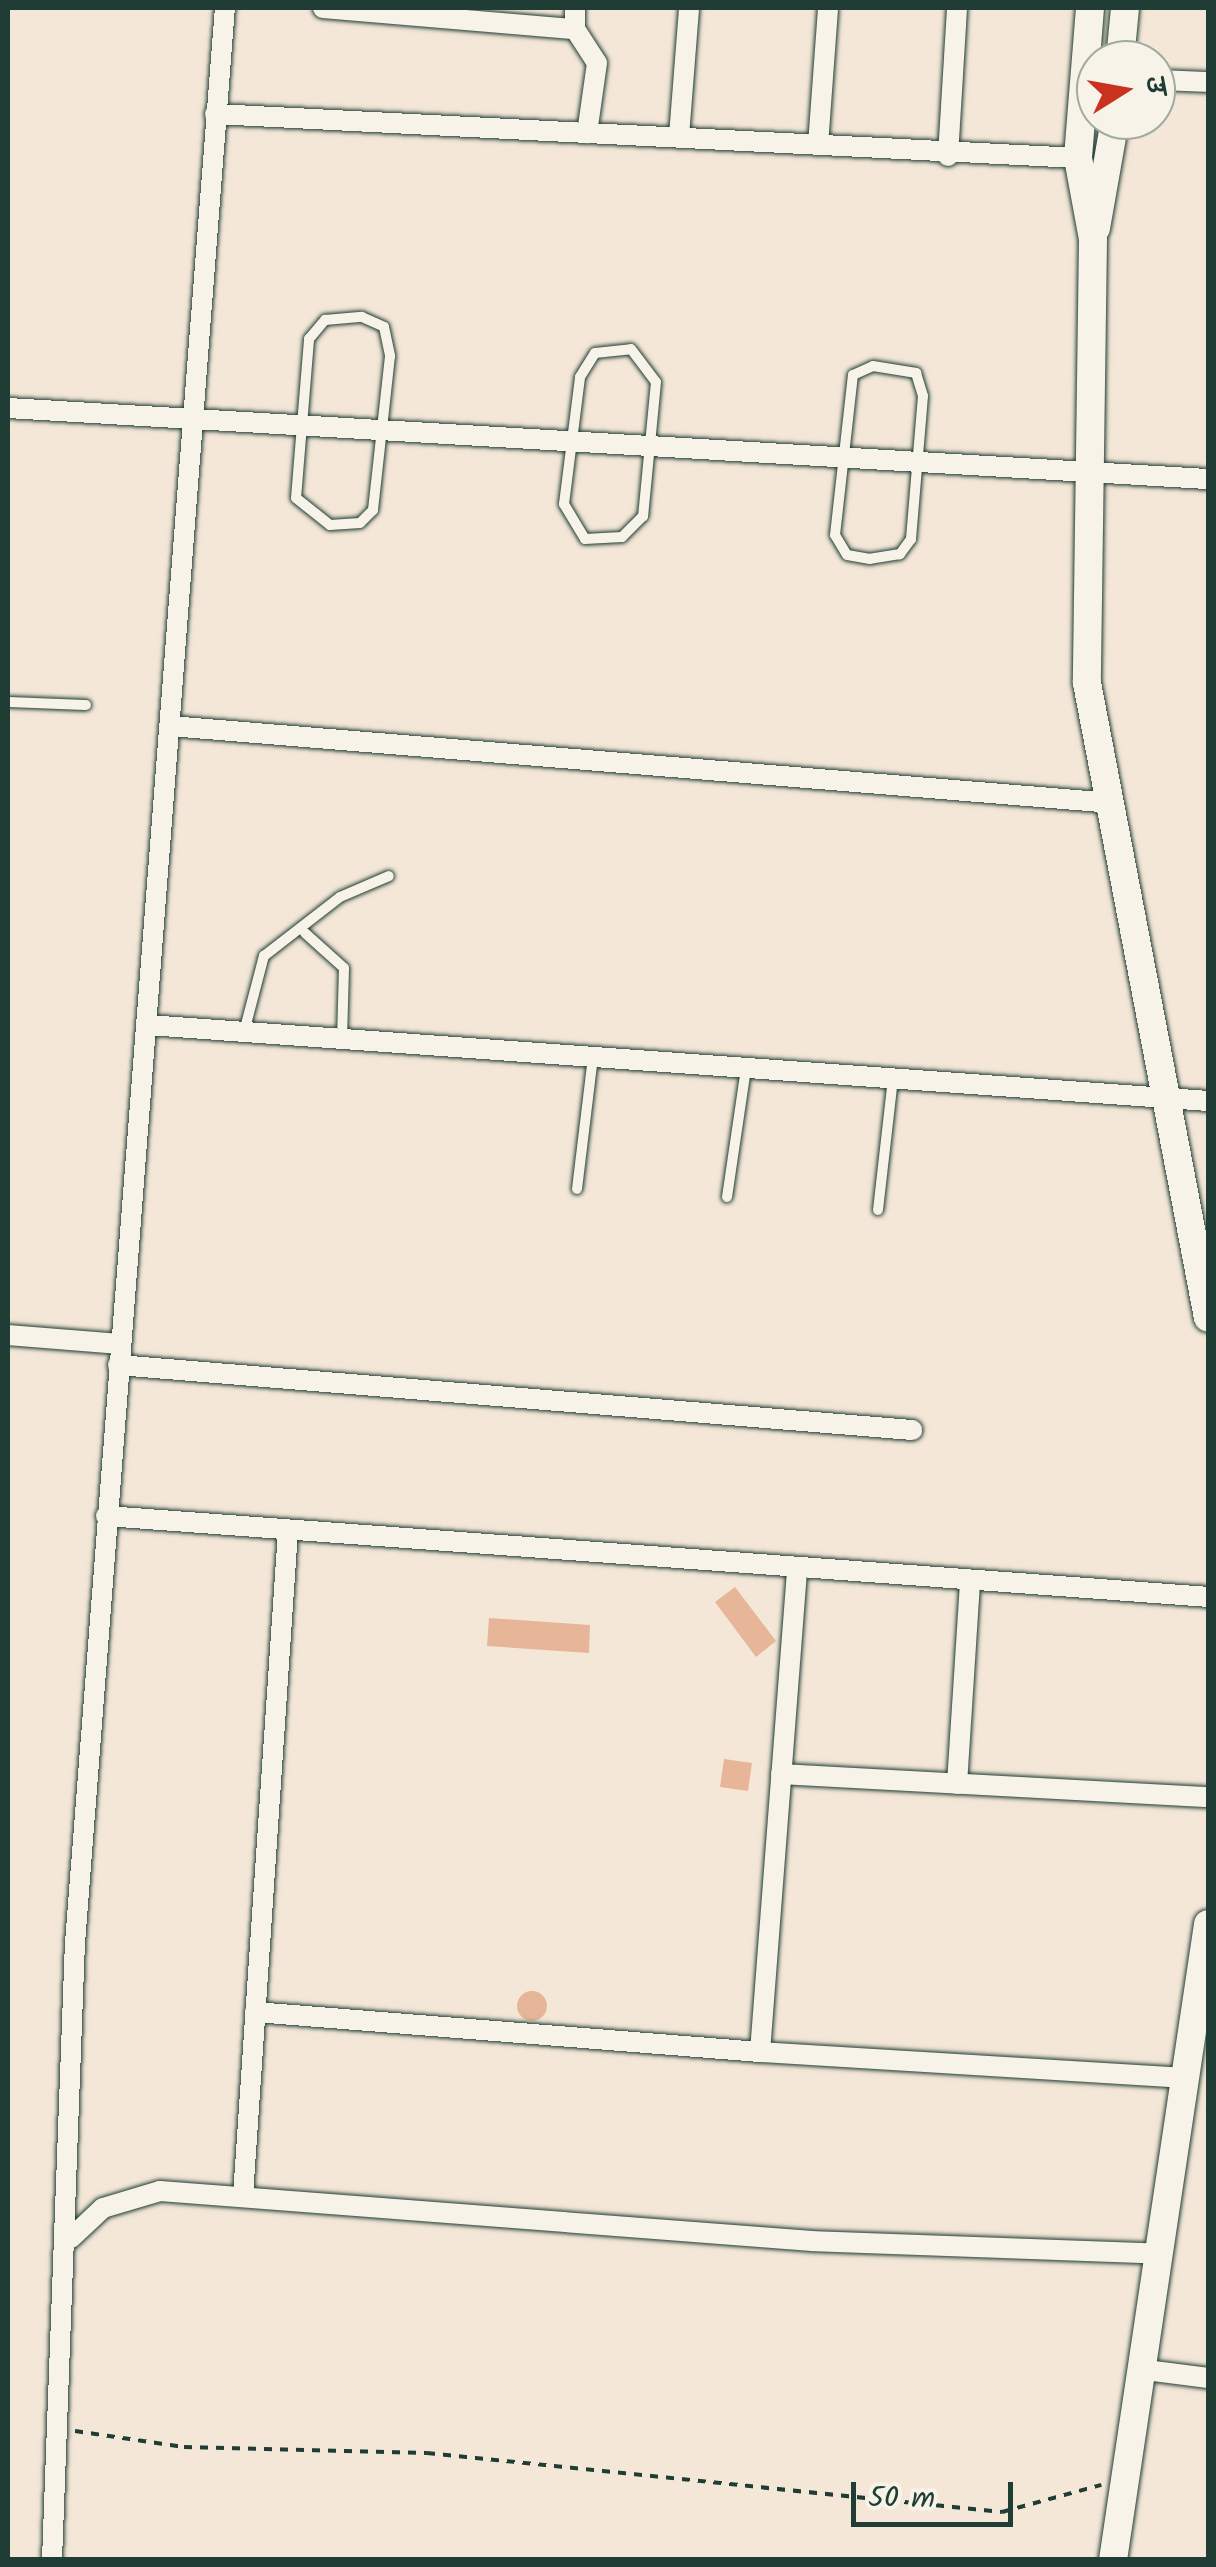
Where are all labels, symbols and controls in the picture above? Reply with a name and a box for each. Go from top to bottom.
north arrow [1076,40,1176,140]
text: उ [1130,72,1178,97]
scale bar [856,2462,1018,2524]
text: 50 m [868,2475,935,2523]

